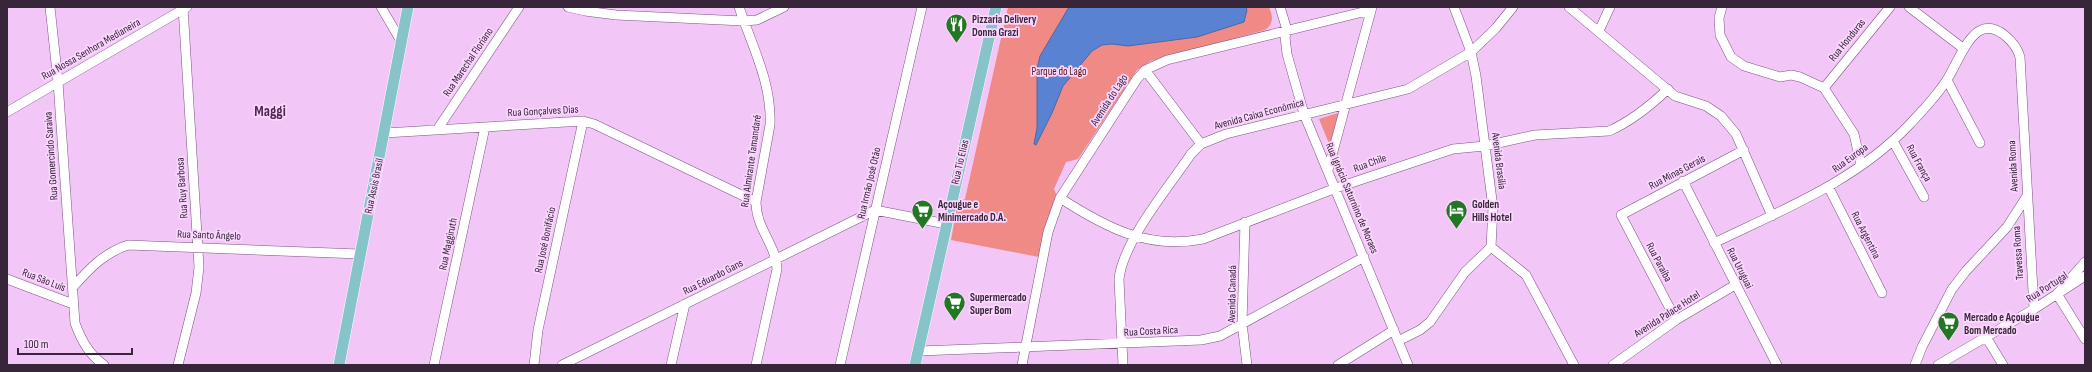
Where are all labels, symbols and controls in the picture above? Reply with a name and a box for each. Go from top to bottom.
restaurant icon: Pizzaria Delivery Donna Grazi [943,12,969,45]
place label: Pizzaria Delivery Donna Grazi [972,13,1037,39]
street label: Rua Nossa Senhora Medianeira [39,15,143,83]
street label: Rua Honduras [1826,16,1868,64]
street label: Rua Marechal Floriano [440,25,496,99]
park label: Parque do Lago [1031,65,1087,78]
street label: Avenida do Lago [1087,72,1131,129]
street label: Avenida Caixa Econômica [1212,96,1305,132]
district label: Maggi [254,102,286,121]
street label: Rua Gonçalves Dias [507,103,579,119]
street label: Rua Gomercindo Saraiva [41,111,61,201]
street label: Rua Almirante Tamandaré [738,114,764,208]
street label: Avenida Brasília [1489,131,1509,190]
street label: Rua Tio Elias [949,138,971,186]
street label: Avenida Roma [2005,140,2021,193]
street label: Rua Ignácio Saturnino de Moraes [1323,141,1381,255]
street label: Rua Europa [1830,141,1870,175]
street label: Rua França [1904,142,1934,184]
street label: Rua Irmão José Otão [854,145,884,220]
street label: Rua Chile [1352,151,1388,175]
street label: Rua Minas Gerais [1647,152,1707,192]
street label: Rua Ruy Barbosa [173,157,191,219]
street label: Rua Assis Brasil [362,157,386,215]
supermarket icon: Açougue e Minimercado D.A. [909,197,935,230]
hotel icon: Golden Hills Hotel [1444,197,1470,230]
place label: Açougue e Minimercado D.A. [937,198,1006,224]
place label: Golden Hills Hotel [1472,198,1512,224]
street label: Rua José Bonifácio [532,205,558,274]
street label: Rua Argentina [1849,209,1883,261]
street label: Rua Maggiruth [436,216,460,271]
street label: Travessa Roma [2010,226,2026,280]
street label: Rua Santo Ângelo [177,227,242,243]
street label: Rua Paraíba [1643,240,1675,284]
street label: Rua Uruguai [1724,245,1756,291]
street label: Rua Eduardo Gans [681,256,745,298]
street label: Avenida Canadá [1225,265,1239,324]
street label: Rua São Luís [20,266,68,294]
street label: Rua Portugal [2024,269,2070,305]
street label: Avenida Palace Hotel [1631,288,1702,341]
supermarket icon: Supermercado Super Bom [941,290,967,323]
place label: Supermercado Super Bom [970,291,1027,317]
supermarket icon: Mercado e Açougue Bom Mercado [1935,310,1961,343]
place label: Mercado e Açougue Bom Mercado [1964,311,2040,337]
street label: Rua Costa Rica [1124,323,1178,339]
scale bar [18,330,132,356]
text: 100 m [24,337,49,352]

